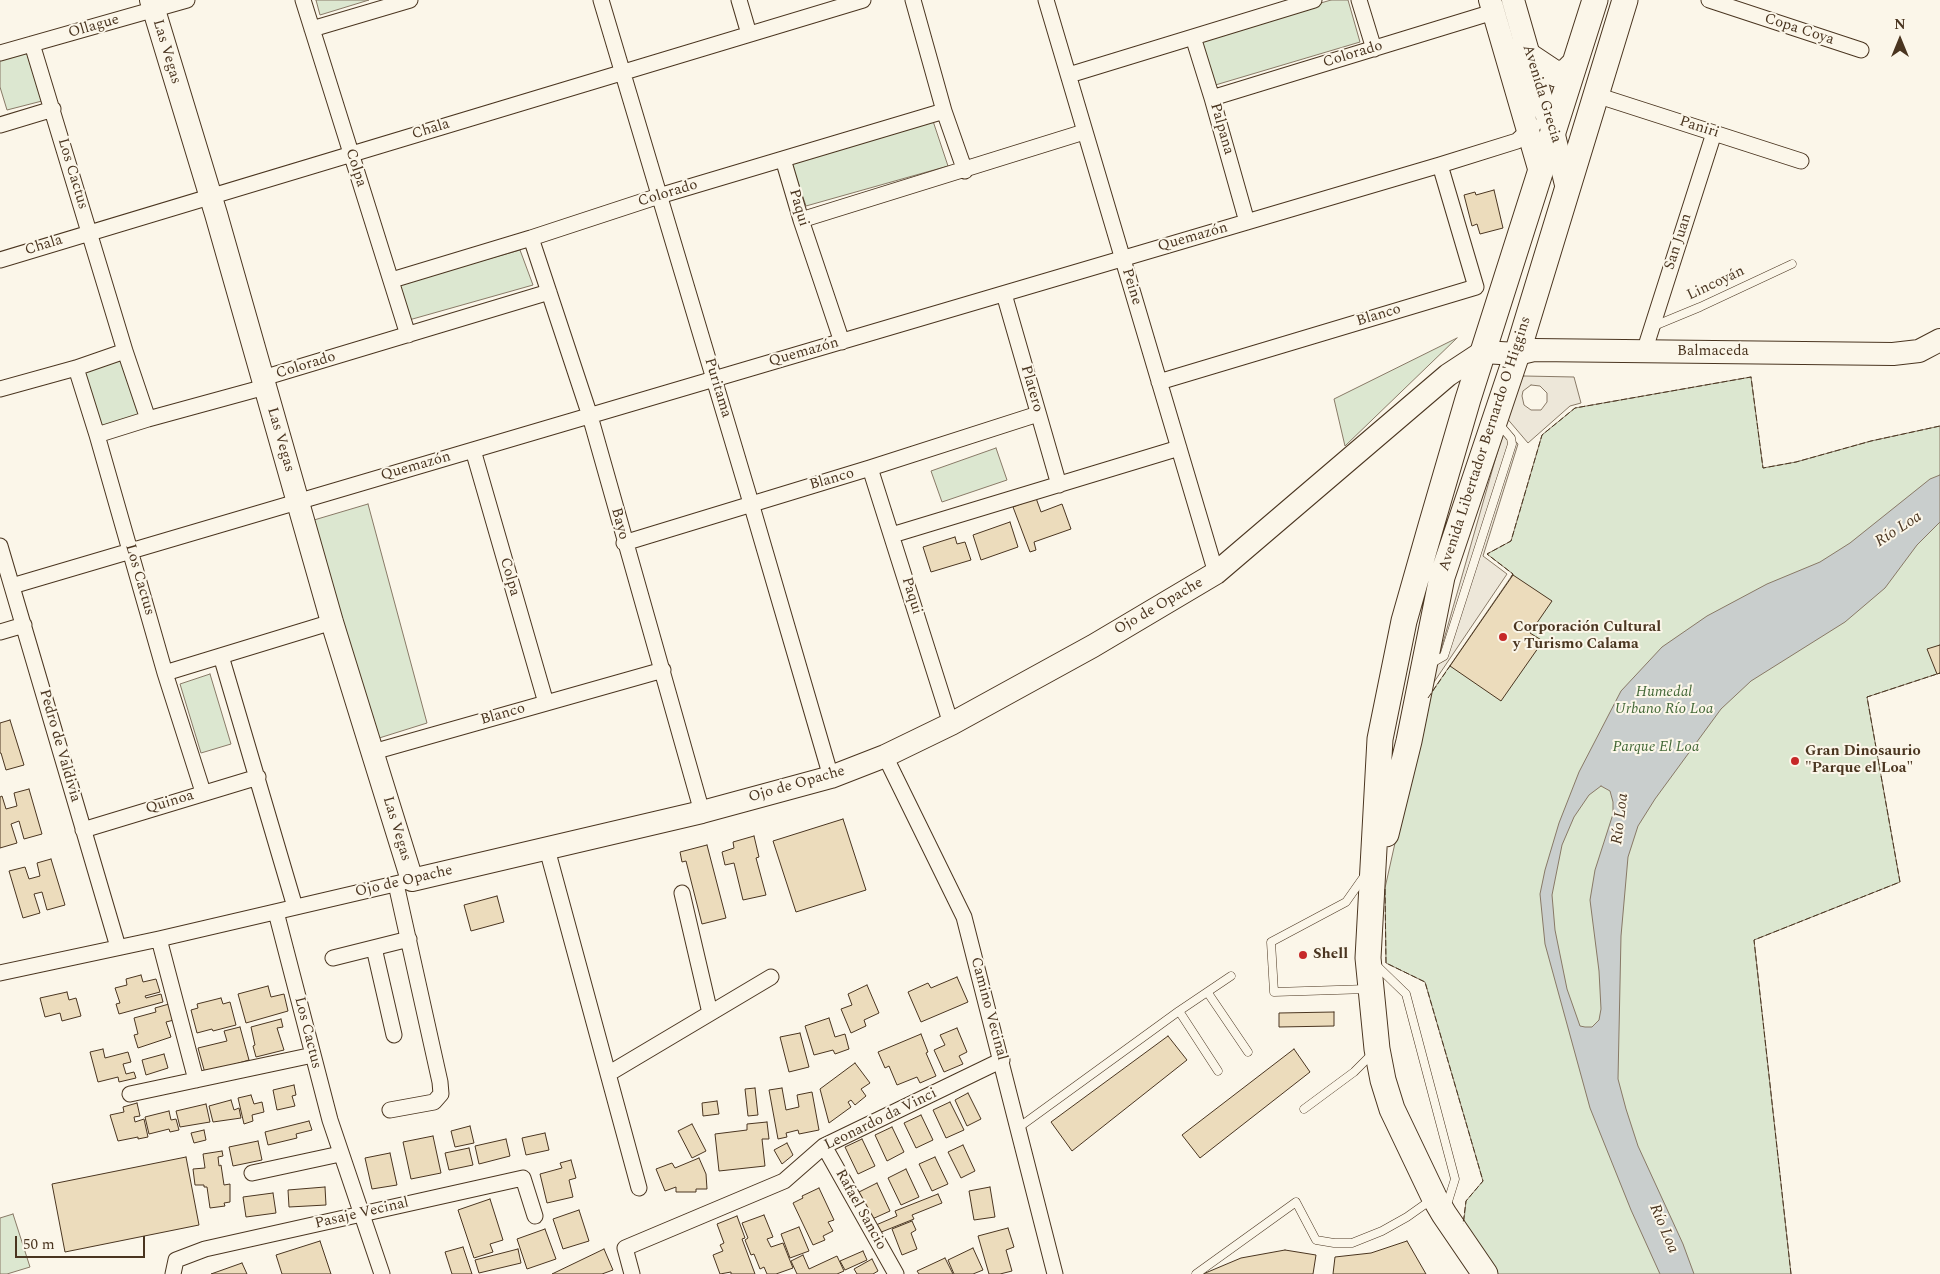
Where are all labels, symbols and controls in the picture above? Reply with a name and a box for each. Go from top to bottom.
street label: Copa Coya [1762,10,1836,50]
street label: Ollague [67,11,121,43]
text: N [1894,14,1906,35]
north arrow [1875,15,1925,65]
street label: Las Vegas [148,18,184,86]
street label: Colorado [1321,37,1385,73]
street label: Avenida Grecia [1517,43,1565,145]
street label: Palpana [1205,101,1237,157]
street label: Paniri [1677,113,1721,143]
street label: Chala [410,116,452,144]
street label: Los Cactus [53,136,91,212]
street label: Colpa [340,147,370,189]
street label: Colorado [636,176,700,212]
street label: Paqui [784,187,812,229]
street label: San Juan [1661,212,1697,272]
street label: Quemazón [1156,219,1230,257]
street label: Chala [23,232,65,260]
street label: Lincoyán [1684,263,1748,305]
street label: Peine [1117,267,1145,307]
street label: Blanco [1355,301,1403,331]
street label: Avenida Libertador Bernardo O'Higgins [1436,314,1536,574]
street label: Quemazón [767,334,841,372]
street label: Balmaceda [1677,343,1749,361]
street label: Colorado [274,348,338,384]
street label: Puritama [699,356,735,420]
street label: Platero [1016,363,1046,415]
street label: Las Vegas [262,406,298,474]
street label: Quemazón [379,448,453,486]
street label: Blanco [808,465,856,495]
street label: Bayo [606,506,632,542]
water label: Río Loa [1872,508,1926,552]
street label: Los Cactus [120,542,158,618]
street label: Colpa [495,556,523,598]
street label: Ojo de Opache [1112,574,1206,640]
street label: Paqui [897,575,925,617]
place label: Corporación Cultural y Turismo Calama [1513,619,1661,654]
marker: Corporación Cultural y Turismo Calama [1497,631,1509,643]
park label: Humedal Urbano Río Loa [1615,684,1713,719]
street label: Pedro de Valdivia [34,688,84,804]
street label: Blanco [479,700,527,730]
park label: Parque El Loa [1613,739,1699,757]
place label: Gran Dinosaurio "Parque el Loa" [1805,743,1921,778]
marker: Gran Dinosaurio "Parque el Loa" [1789,755,1801,767]
street label: Ojo de Opache [747,763,847,807]
street label: Quinoa [144,787,196,819]
water label: Río Loa [1608,792,1634,846]
street label: Las Vegas [378,795,414,863]
street label: Ojo de Opache [354,862,454,902]
place label: Shell [1313,946,1348,964]
marker: Shell [1297,949,1309,961]
street label: Camino Vecinal [966,955,1010,1063]
street label: Los Cactus [289,995,325,1071]
street label: Leonardo da Vinci [822,1085,940,1155]
street label: Rafael Sancio [830,1167,890,1253]
street label: Pasaje Vecinal [313,1194,411,1234]
water label: Río Loa [1644,1201,1682,1257]
scale bar [18,1226,148,1258]
text: 50 m [23,1233,55,1256]

